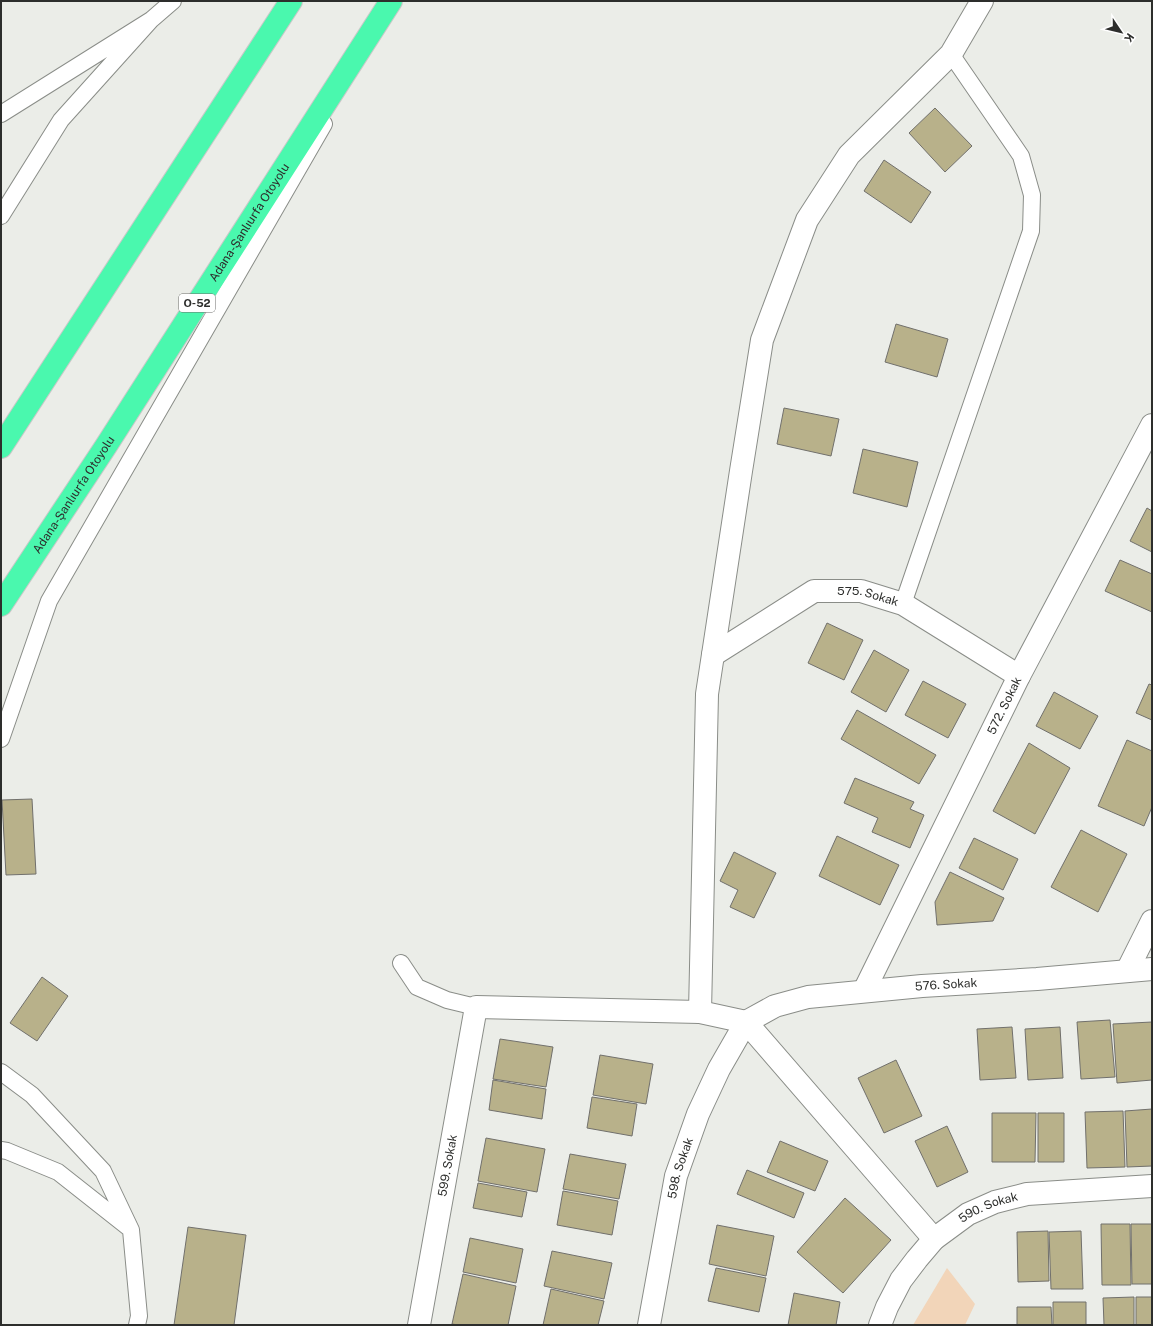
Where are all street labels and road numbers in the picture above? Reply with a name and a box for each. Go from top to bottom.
street label: Adana-Şanlıurfa Otoyolu [206,161,292,284]
road number: O-52 [179,294,215,312]
street label: Adana-Şanlıurfa Otoyolu [30,433,117,556]
street label: 575. Sokak [837,584,900,609]
street label: 572. Sokak [984,674,1025,737]
street label: 576. Sokak [914,976,978,994]
street label: 599. Sokak [435,1133,460,1198]
street label: 598. Sokak [665,1136,696,1200]
street label: 590. Sokak [956,1190,1020,1226]

